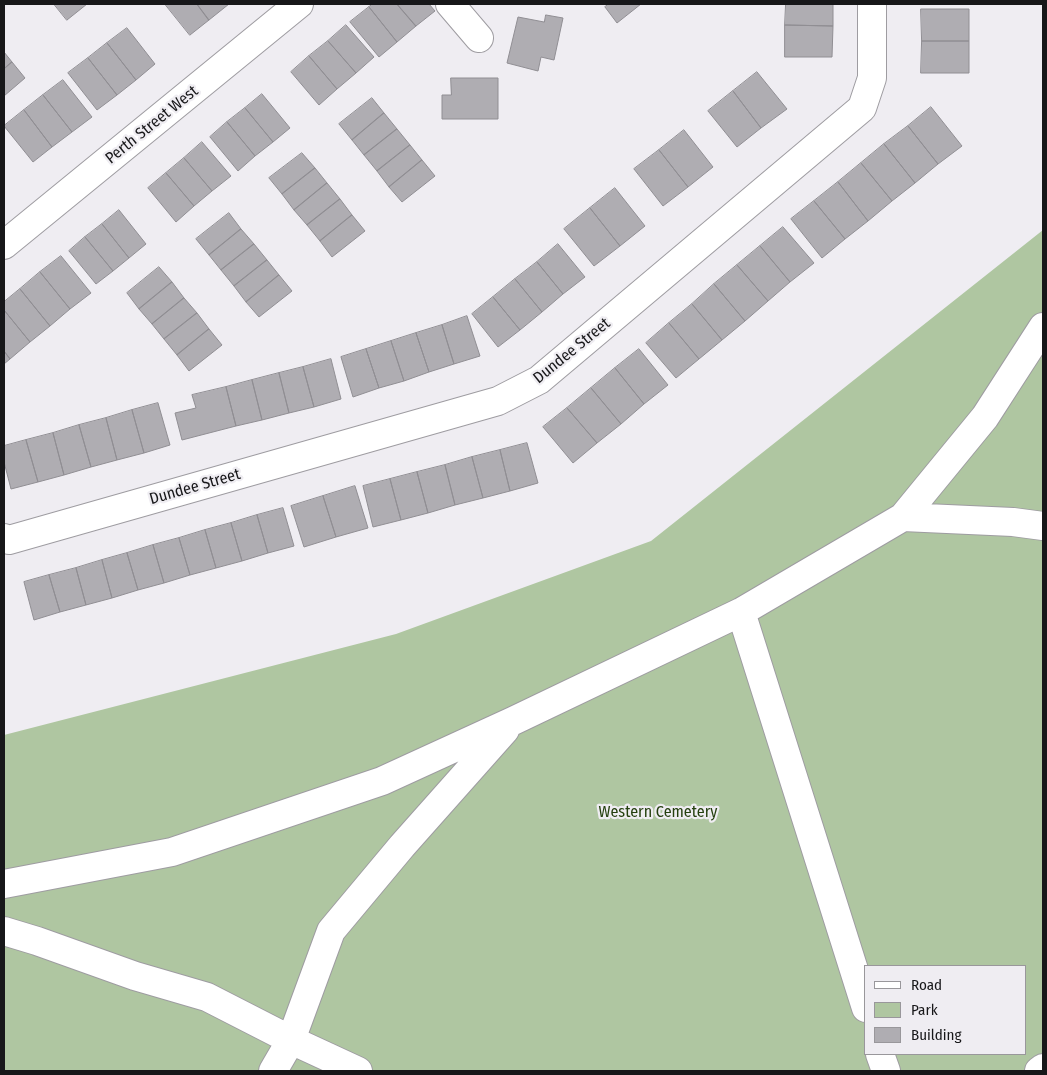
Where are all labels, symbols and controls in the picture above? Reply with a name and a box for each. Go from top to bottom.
street label: Perth Street West [102,82,202,168]
street label: Dundee Street [530,314,614,388]
street label: Dundee Street [147,465,243,509]
park label: Western Cemetery [599,803,717,823]
legend [864,965,1027,1055]
text: Road [911,976,942,994]
text: Park [911,1001,938,1019]
text: Building [911,1026,962,1044]

